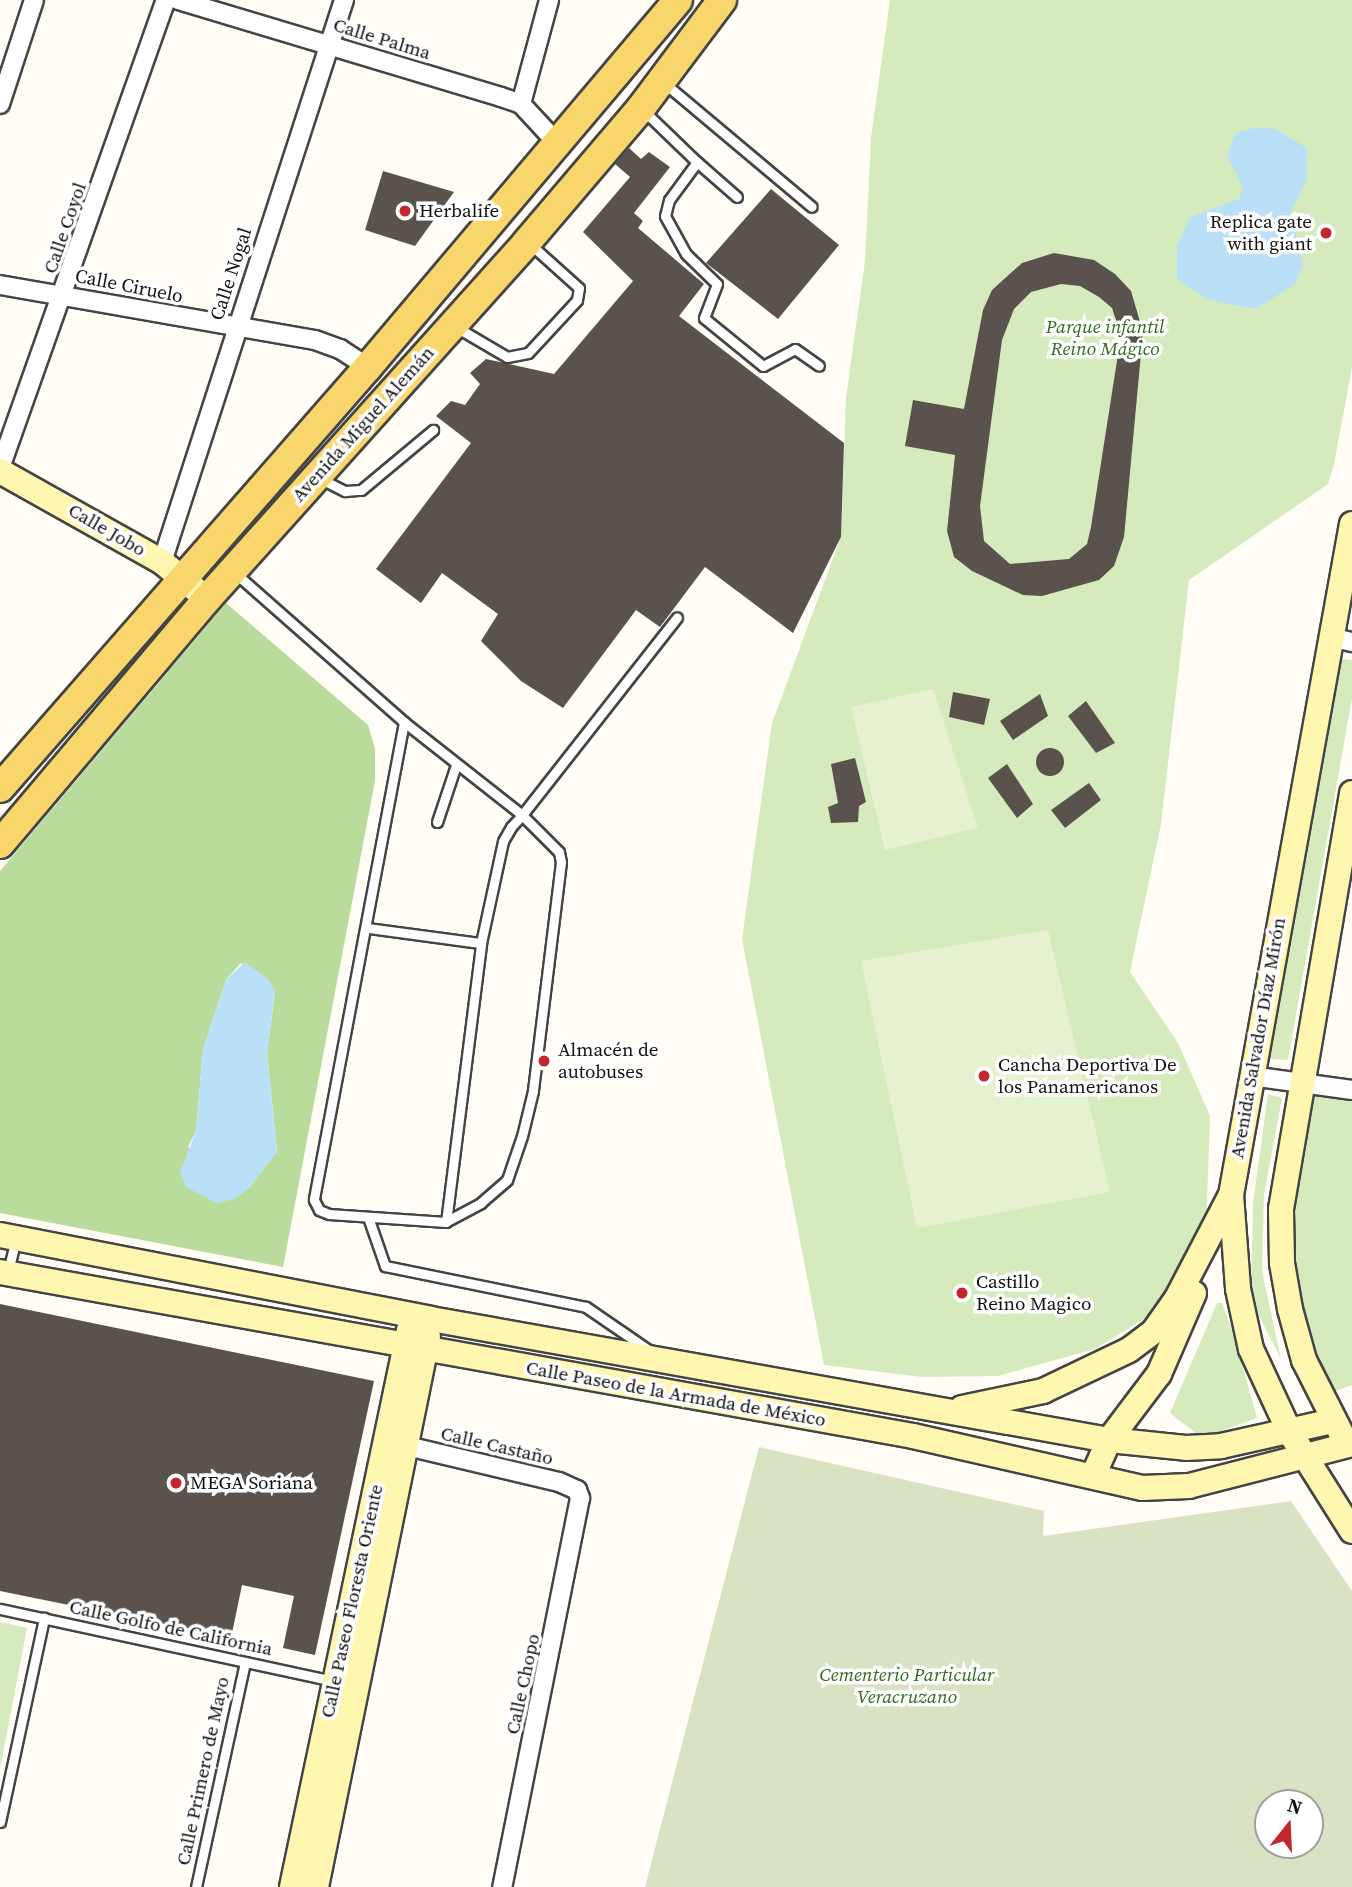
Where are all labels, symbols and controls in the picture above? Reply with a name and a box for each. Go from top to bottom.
street label: Calle Palma [331,13,433,65]
street label: Calle Coyol [39,180,91,276]
place label: Herbalife [419,200,499,222]
marker: Herbalife [397,203,413,219]
place label: Replica gate with giant [1210,211,1312,255]
street label: Calle Nogal [205,225,257,323]
marker: Replica gate with giant [1318,225,1334,241]
street label: Calle Ciruelo [73,264,185,308]
park label: Parque infantil Reino Mágico [1046,316,1164,360]
street label: Avenida Miguel Alemán [287,341,439,507]
street label: Calle Jobo [64,499,150,561]
street label: Avenida Salvador Díaz Mirón [1226,916,1290,1160]
place label: Almacén de autobuses [558,1039,658,1083]
marker: Almacén de autobuses [536,1053,552,1069]
place label: Cancha Deportiva De los Panamericanos [998,1054,1177,1098]
marker: Cancha Deportiva De los Panamericanos [976,1068,992,1084]
place label: Castillo Reino Magico [976,1271,1091,1315]
marker: Castillo Reino Magico [954,1285,970,1301]
street label: Calle Paseo de la Armada de México [524,1356,828,1432]
street label: Calle Castaño [439,1422,555,1470]
place label: MEGA Soriana [190,1472,313,1494]
marker: MEGA Soriana [168,1475,184,1491]
street label: Calle Paseo Floresta Oriente [316,1482,388,1720]
street label: Calle Golfo de California [67,1595,275,1661]
street label: Calle Chopo [501,1632,545,1736]
park label: Cementerio Particular Veracruzano [820,1664,994,1708]
street label: Calle Primero de Mayo [172,1675,234,1867]
north arrow [1254,1789,1324,1859]
text: N [1284,1791,1305,1820]

